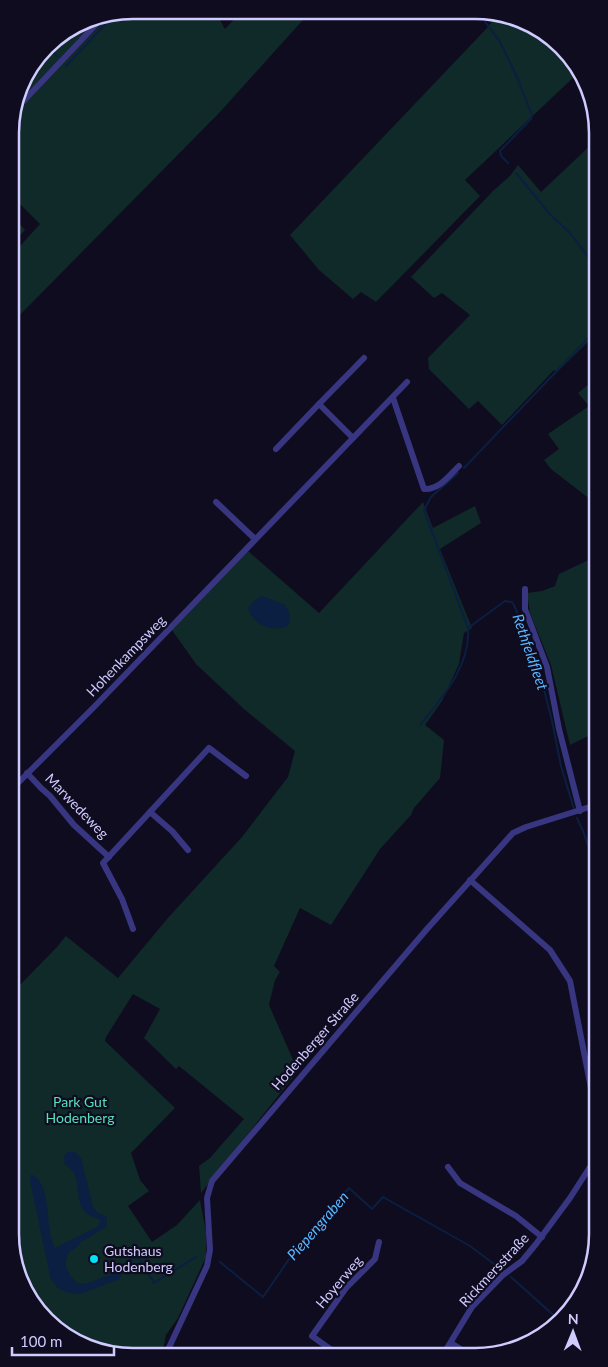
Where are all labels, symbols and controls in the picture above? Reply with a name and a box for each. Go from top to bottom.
street label: Hohenkampsweg [83,611,169,700]
water label: Rethfeldfleet [509,611,553,693]
street label: Marwedeweg [42,770,113,842]
street label: Hodenberger Straße [267,988,362,1093]
park label: Park Gut Hodenberg [46,1093,114,1126]
water label: Piepengraben [283,1187,352,1263]
street label: Rickmersstraße [455,1229,532,1310]
place label: Gutshaus Hodenberg [104,1242,173,1275]
street label: Hoyerweg [312,1252,365,1311]
marker: Gutshaus Hodenberg [88,1253,100,1265]
north arrow [548,1307,598,1357]
text: N [568,1310,579,1327]
scale bar [12,1324,115,1356]
text: 100 m [20,1332,62,1350]

